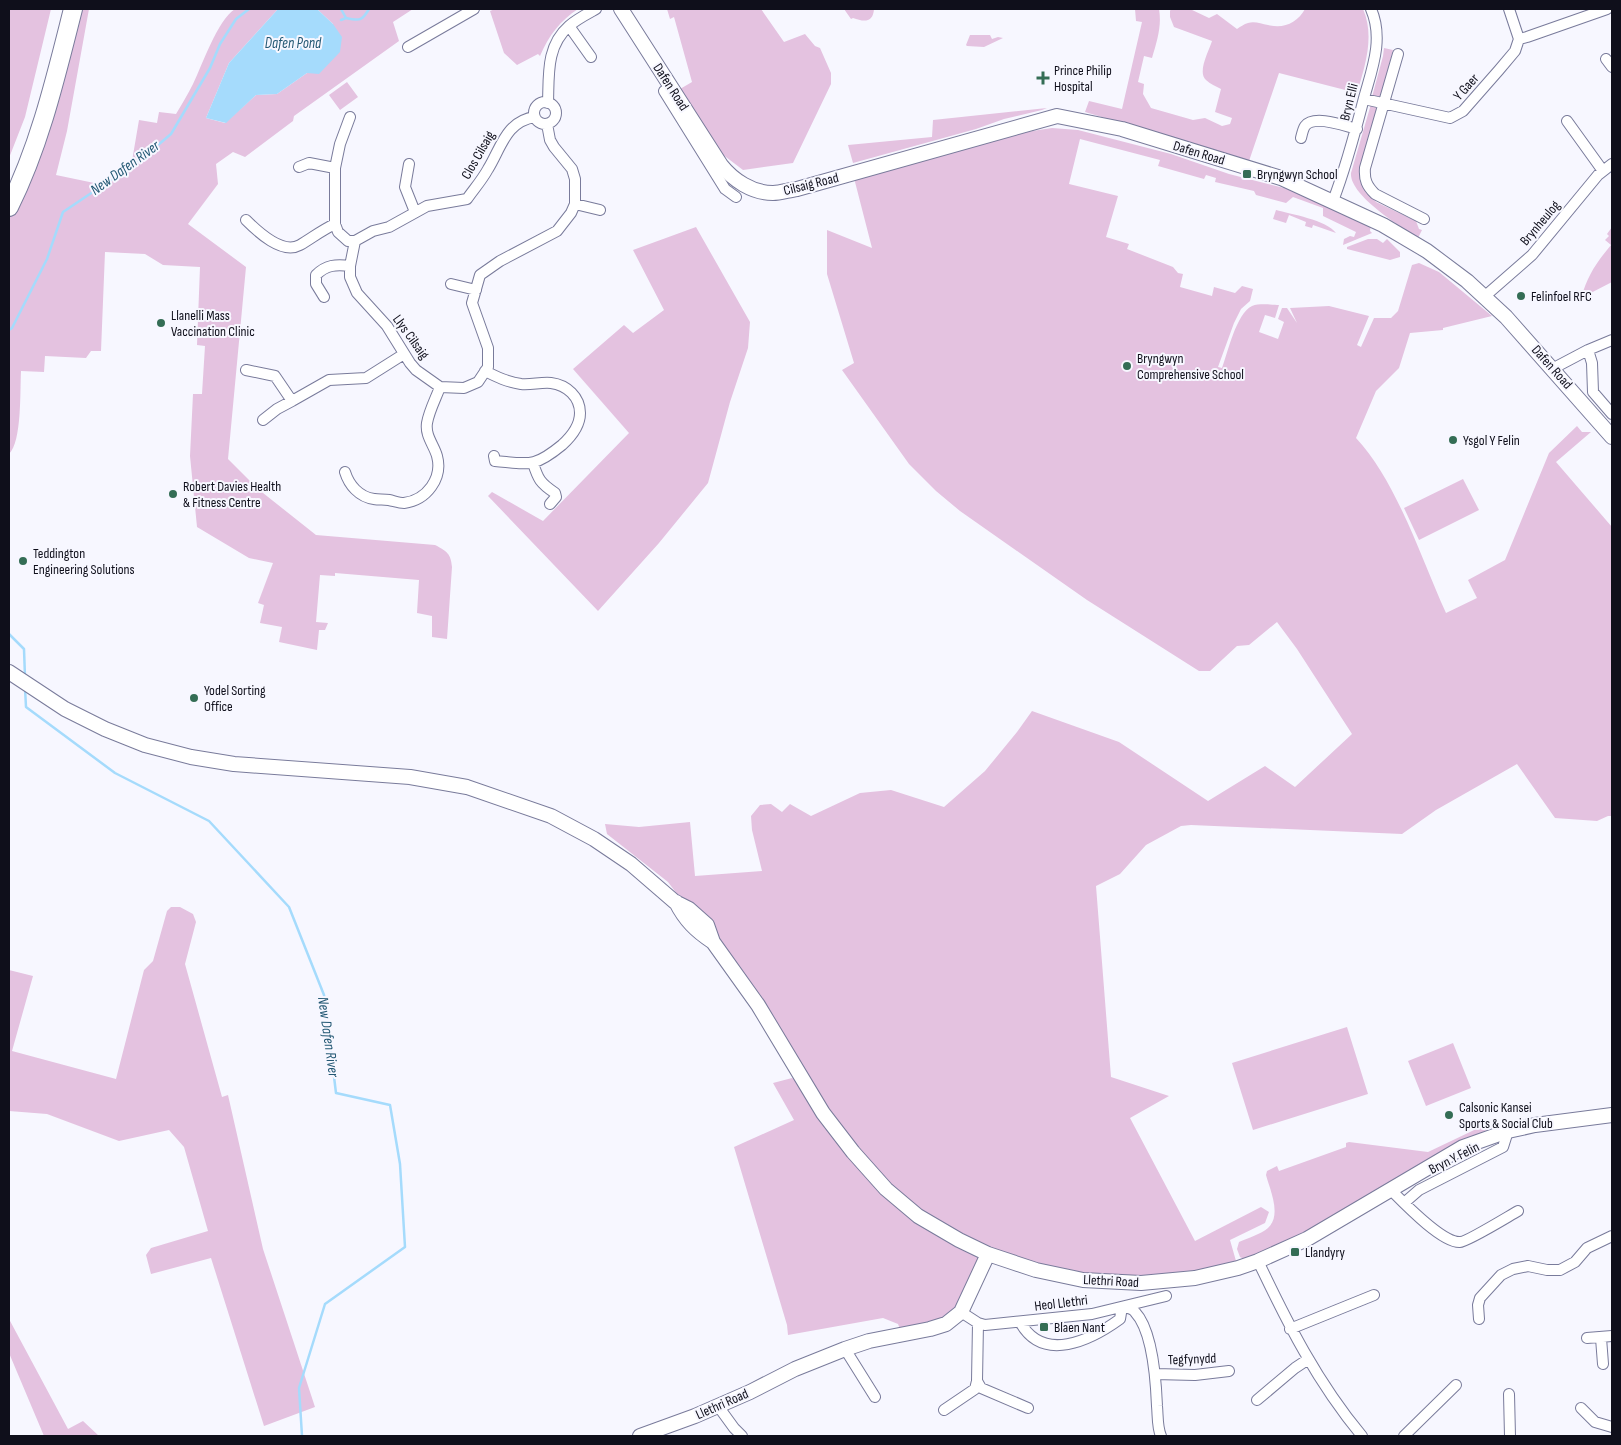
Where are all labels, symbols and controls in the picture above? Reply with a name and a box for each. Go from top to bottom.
water label: Dafen Pond [265,34,322,53]
street label: Dafen Road [649,60,693,114]
place label: Prince Philip Hospital [1054,62,1112,95]
street label: Y Gaer [1450,70,1482,104]
marker: Prince Philip Hospital [1036,71,1050,85]
street label: Bryn Elli [1336,82,1362,122]
street label: Clos Cilsaig [457,127,499,182]
water label: New Dafen River [87,136,164,199]
street label: Dafen Road [1171,137,1227,169]
place label: Bryngwyn School [1257,166,1338,183]
marker: Bryngwyn School [1241,168,1253,180]
street label: Cilsaig Road [782,169,840,199]
street label: Brynheulog [1516,197,1564,249]
place label: Felinfoel RFC [1531,288,1592,305]
marker: Felinfoel RFC [1515,290,1527,302]
place label: Llanelli Mass Vaccination Clinic [171,307,255,340]
street label: Llys Cilsaig [389,311,433,363]
marker: Llanelli Mass Vaccination Clinic [155,317,167,329]
street label: Dafen Road [1528,342,1576,393]
place label: Bryngwyn Comprehensive School [1137,350,1244,383]
marker: Bryngwyn Comprehensive School [1121,360,1133,372]
place label: Ysgol Y Felin [1463,432,1520,449]
marker: Ysgol Y Felin [1447,434,1459,446]
place label: Robert Davies Health & Fitness Centre [183,478,281,511]
marker: Robert Davies Health & Fitness Centre [167,488,179,500]
place label: Teddington Engineering Solutions [33,545,135,578]
marker: Teddington Engineering Solutions [17,555,29,567]
place label: Yodel Sorting Office [204,682,266,715]
marker: Yodel Sorting Office [188,692,200,704]
water label: New Dafen River [313,996,343,1079]
place label: Calsonic Kansei Sports & Social Club [1459,1099,1553,1132]
marker: Calsonic Kansei Sports & Social Club [1443,1109,1455,1121]
street label: Bryn Y Felin [1426,1138,1482,1178]
place label: Llandyry [1305,1244,1346,1261]
marker: Llandyry [1289,1246,1301,1258]
street label: Llethri Road [1083,1271,1139,1291]
street label: Heol Llethri [1033,1291,1089,1315]
place label: Blaen Nant [1054,1319,1105,1336]
marker: Blaen Nant [1038,1321,1050,1333]
street label: Tegfynydd [1167,1350,1217,1368]
street label: Llethri Road [693,1385,751,1423]

